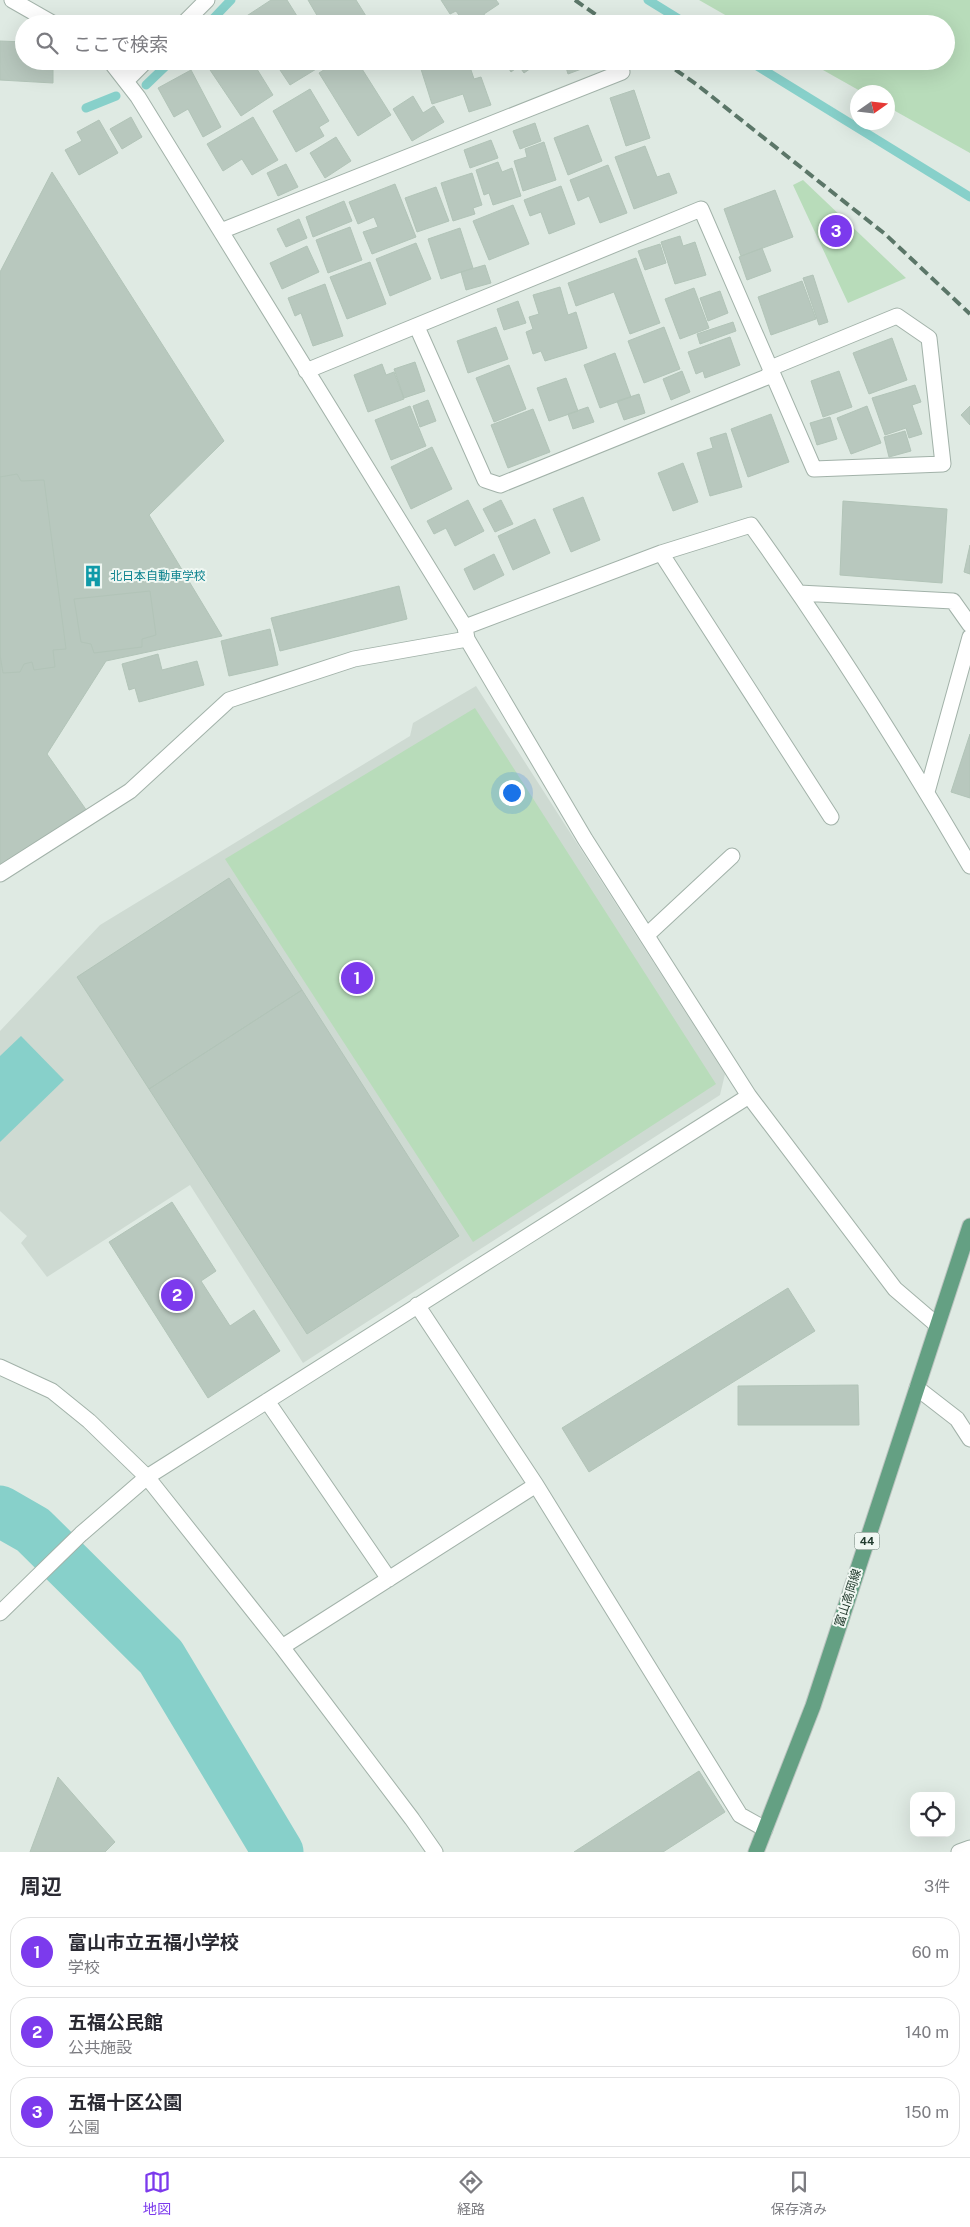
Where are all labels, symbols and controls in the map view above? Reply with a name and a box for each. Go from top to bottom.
search box [15,15,955,70]
icon: search [33,29,61,57]
text: ここで検索 [73,33,168,55]
north arrow [850,85,895,130]
pin: 3 [820,212,852,250]
building icon: 北日本自動車学校 [80,563,106,589]
place label: 北日本自動車学校 [110,569,206,583]
your location [499,780,525,806]
pin: 1 [341,959,373,997]
pin: 2 [161,1276,193,1314]
road number: 44 [854,1532,880,1550]
street label: 富山高岡線 [832,1567,864,1629]
map controls [910,1792,955,1837]
button: locate [910,1792,955,1837]
text: 周辺 [20,1874,62,1899]
text: 3件 [924,1877,950,1896]
text: 富山市立五福小学校 [68,1931,239,1953]
text: 1 [34,1943,40,1962]
text: 60 m [912,1943,949,1962]
text: 学校 [68,1958,100,1977]
text: 五福公民館 [68,2011,163,2033]
text: 2 [32,2023,42,2042]
text: 140 m [905,2023,949,2042]
text: 公共施設 [68,2038,132,2057]
text: 五福十区公園 [68,2091,182,2113]
text: 3 [32,2103,42,2122]
text: 150 m [905,2103,949,2122]
text: 公園 [68,2118,100,2137]
tab: 地図 [143,2168,171,2218]
tab: 経路 [457,2168,485,2218]
tab: 保存済み [771,2168,827,2218]

